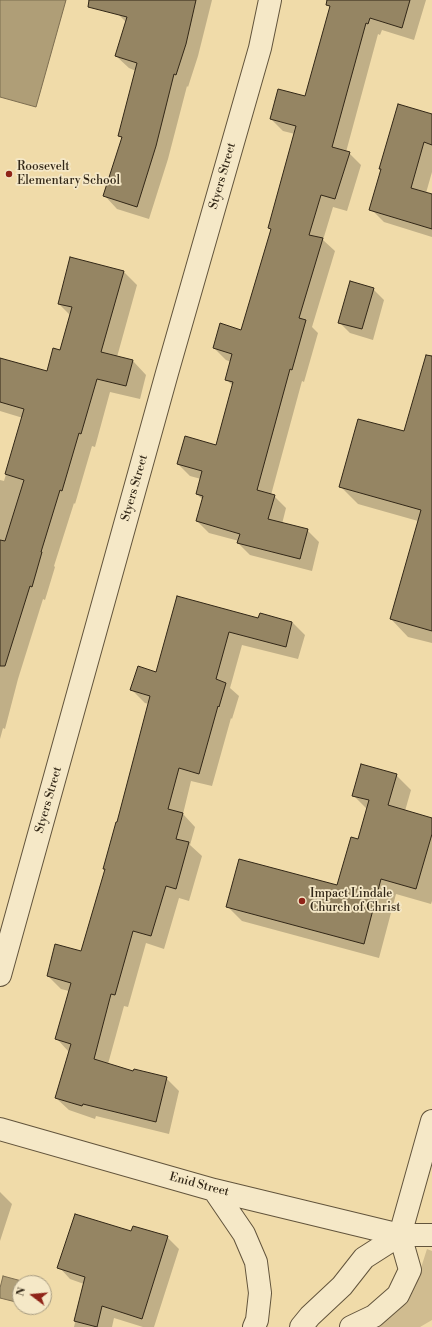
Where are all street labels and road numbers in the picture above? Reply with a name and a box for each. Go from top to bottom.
street label: Styers Street [207,141,239,211]
street label: Styers Street [119,453,151,523]
street label: Styers Street [33,765,65,835]
street label: Enid Street [168,1170,230,1200]

